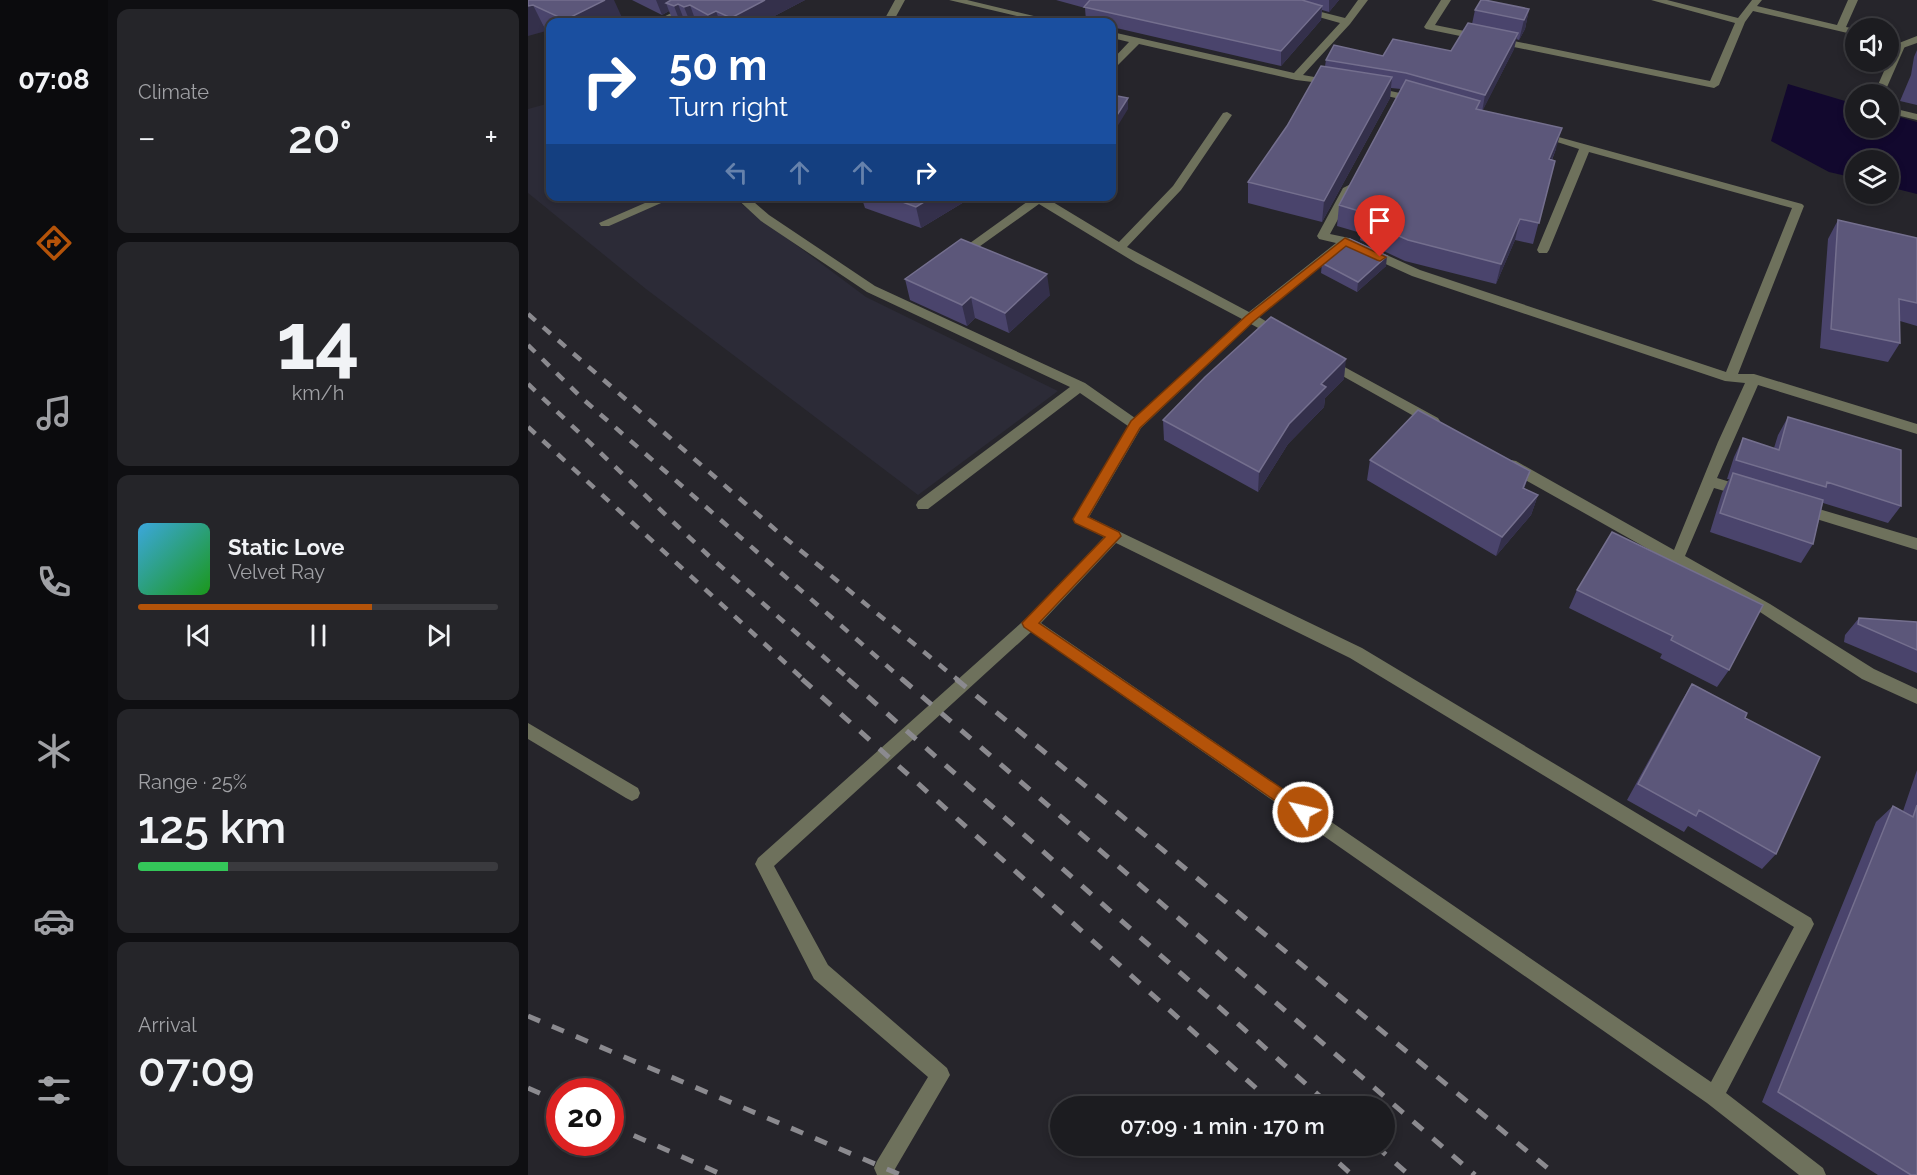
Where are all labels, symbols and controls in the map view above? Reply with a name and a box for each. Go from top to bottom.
map controls [1845,18,1899,204]
button: sound [1845,18,1899,72]
text: 50 m [669,41,767,90]
icon: right [570,42,648,120]
text: 07:08 [18,64,90,95]
text: Climate [138,80,209,104]
button: search [1845,84,1899,138]
text: Turn right [669,91,788,122]
text: 20° [288,111,352,164]
text: − [138,118,156,157]
text: + [484,118,498,157]
button: layers [1845,150,1899,204]
icon: left [720,156,753,189]
icon: ahead [783,156,816,189]
icon: ahead [846,156,879,189]
icon: right [909,156,942,189]
pin [1354,195,1405,257]
icon: arrive [1363,204,1396,237]
icon: directions [33,222,75,264]
text: 14 [276,296,360,387]
text: km/h [292,381,344,405]
icon: music [33,392,75,434]
text: Static Love [228,534,345,560]
text: Velvet Ray [228,560,325,584]
icon: phone [33,561,75,603]
icon: previous [182,619,215,652]
icon: pause [302,619,335,652]
icon: next [422,619,455,652]
icon: climate [33,730,75,772]
text: Range · 25% [138,770,247,794]
position arrow [1271,780,1335,844]
text: 125 km [138,801,286,854]
icon: car [33,900,75,942]
text: Arrival [138,1013,197,1037]
text: 07:09 [138,1044,254,1097]
icon: filters [33,1069,75,1111]
speed limit sign: 20 [546,1078,624,1156]
text: 07:09 · 1 min · 170 m [1120,1113,1325,1139]

